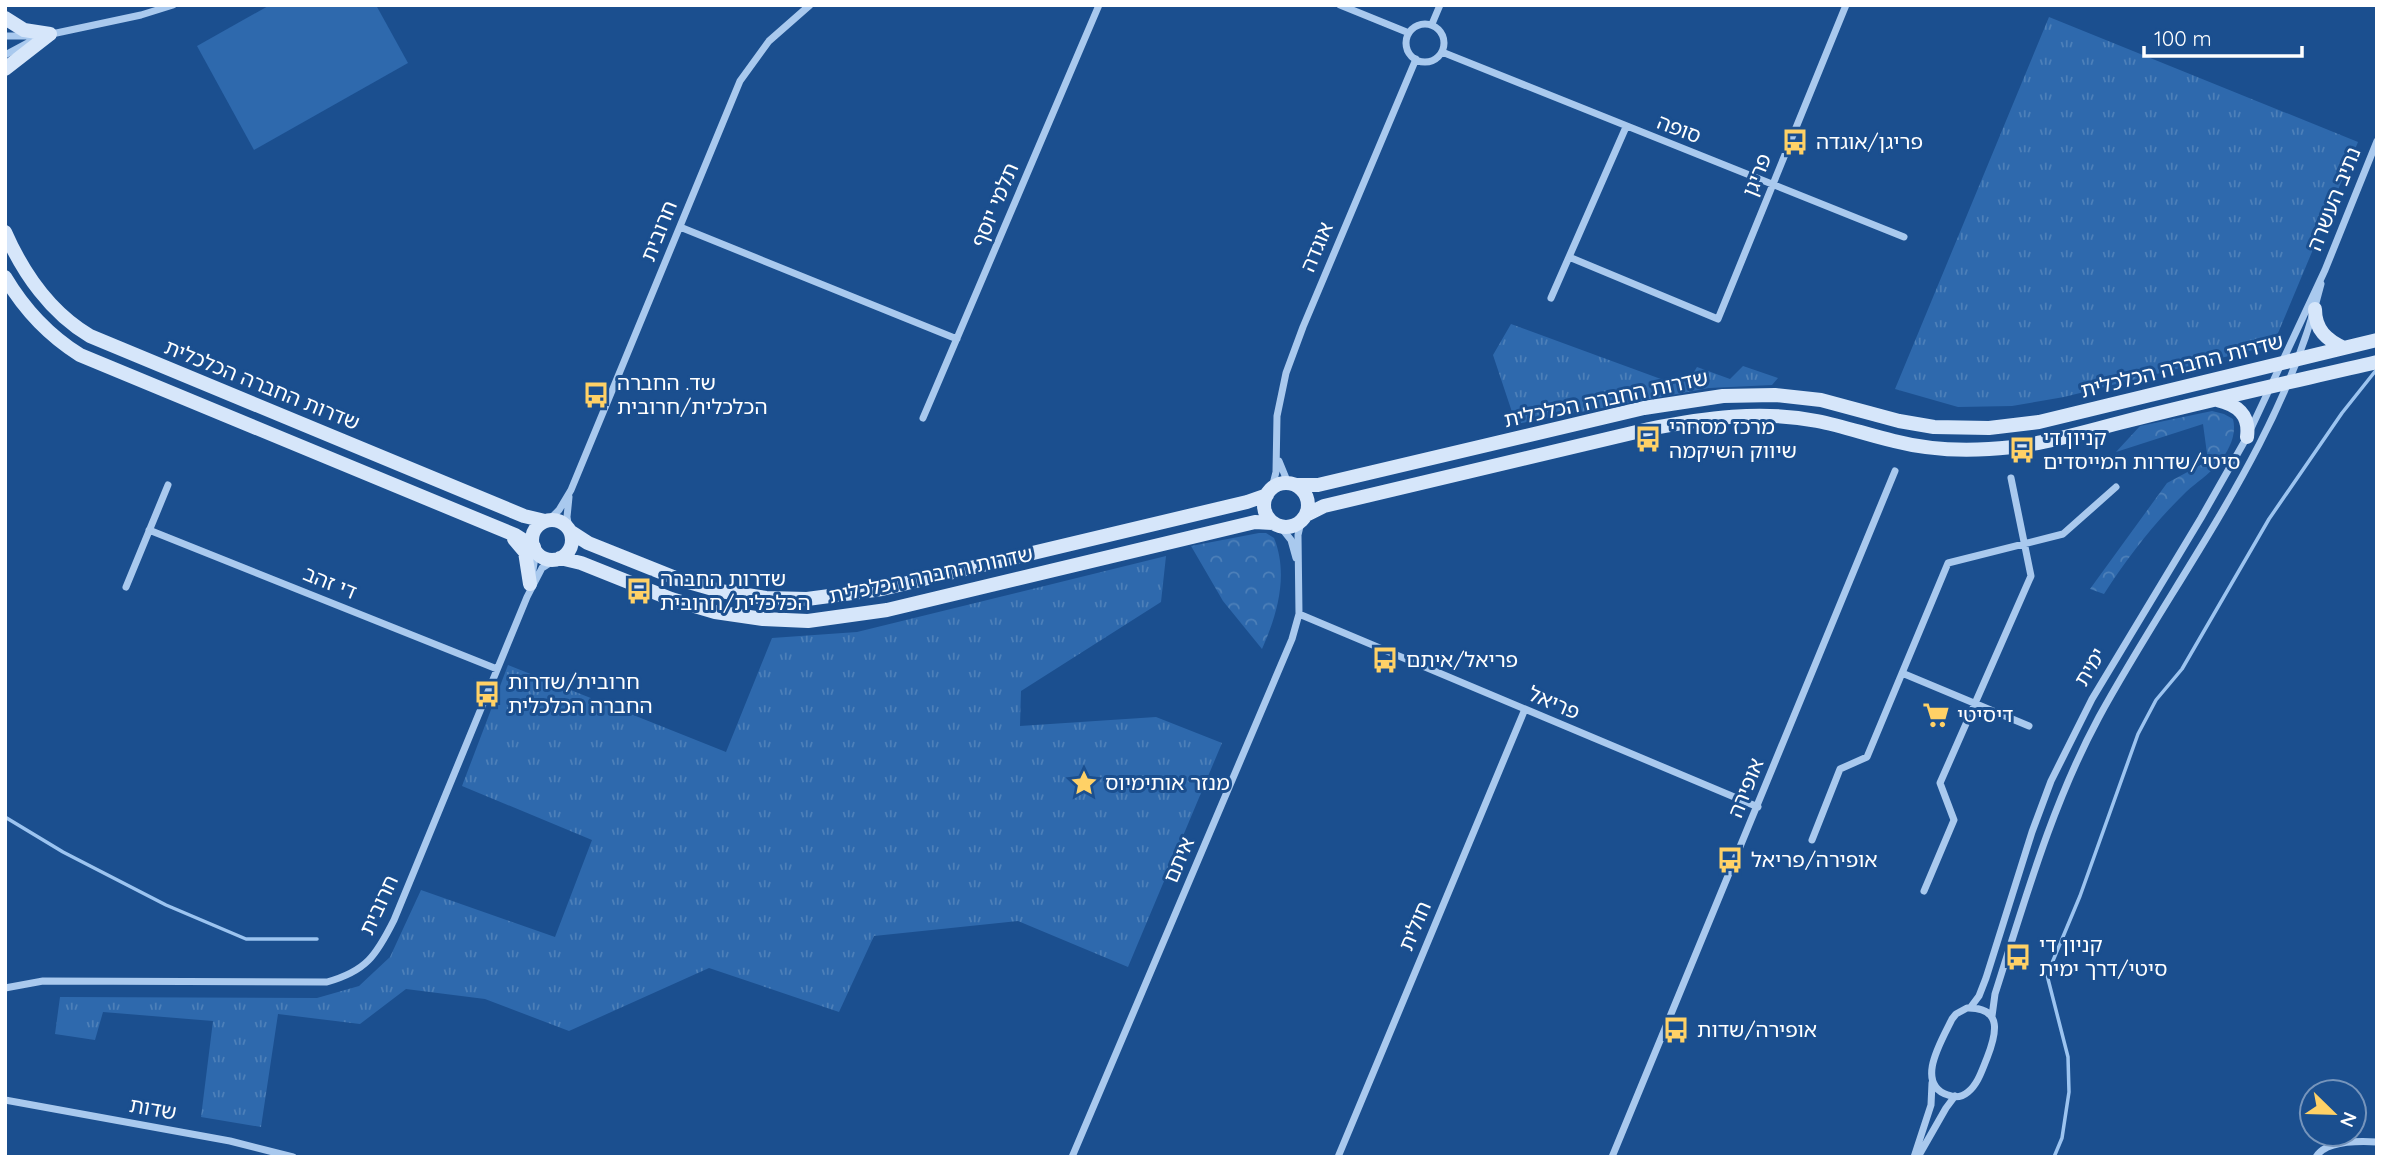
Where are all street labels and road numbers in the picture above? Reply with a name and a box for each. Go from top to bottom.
street label: סופה [1654,108,1705,148]
street label: נתיב העשרה [2300,143,2366,254]
street label: פריגן [1736,149,1776,200]
street label: תלמי יוסף [965,158,1023,251]
street label: חרובית [634,196,682,265]
street label: אוגדה [1294,218,1338,275]
street label: שדרות החברה הכלכלית [2078,327,2286,403]
street label: שדרות החברה הכלכלית [161,333,364,435]
street label: שדרות החברה הכלכלית [1501,364,1710,432]
street label: שדרות החברה הכלכלית [826,540,1035,608]
street label: די זהב [300,560,361,605]
street label: ימית [2068,643,2111,690]
street label: פריאל [1525,680,1584,725]
street label: אופירה [1721,754,1769,821]
street label: איתם [1157,833,1199,887]
street label: חרובית [353,870,403,939]
street label: חולית [1392,897,1436,954]
street label: שדות [128,1091,179,1125]

